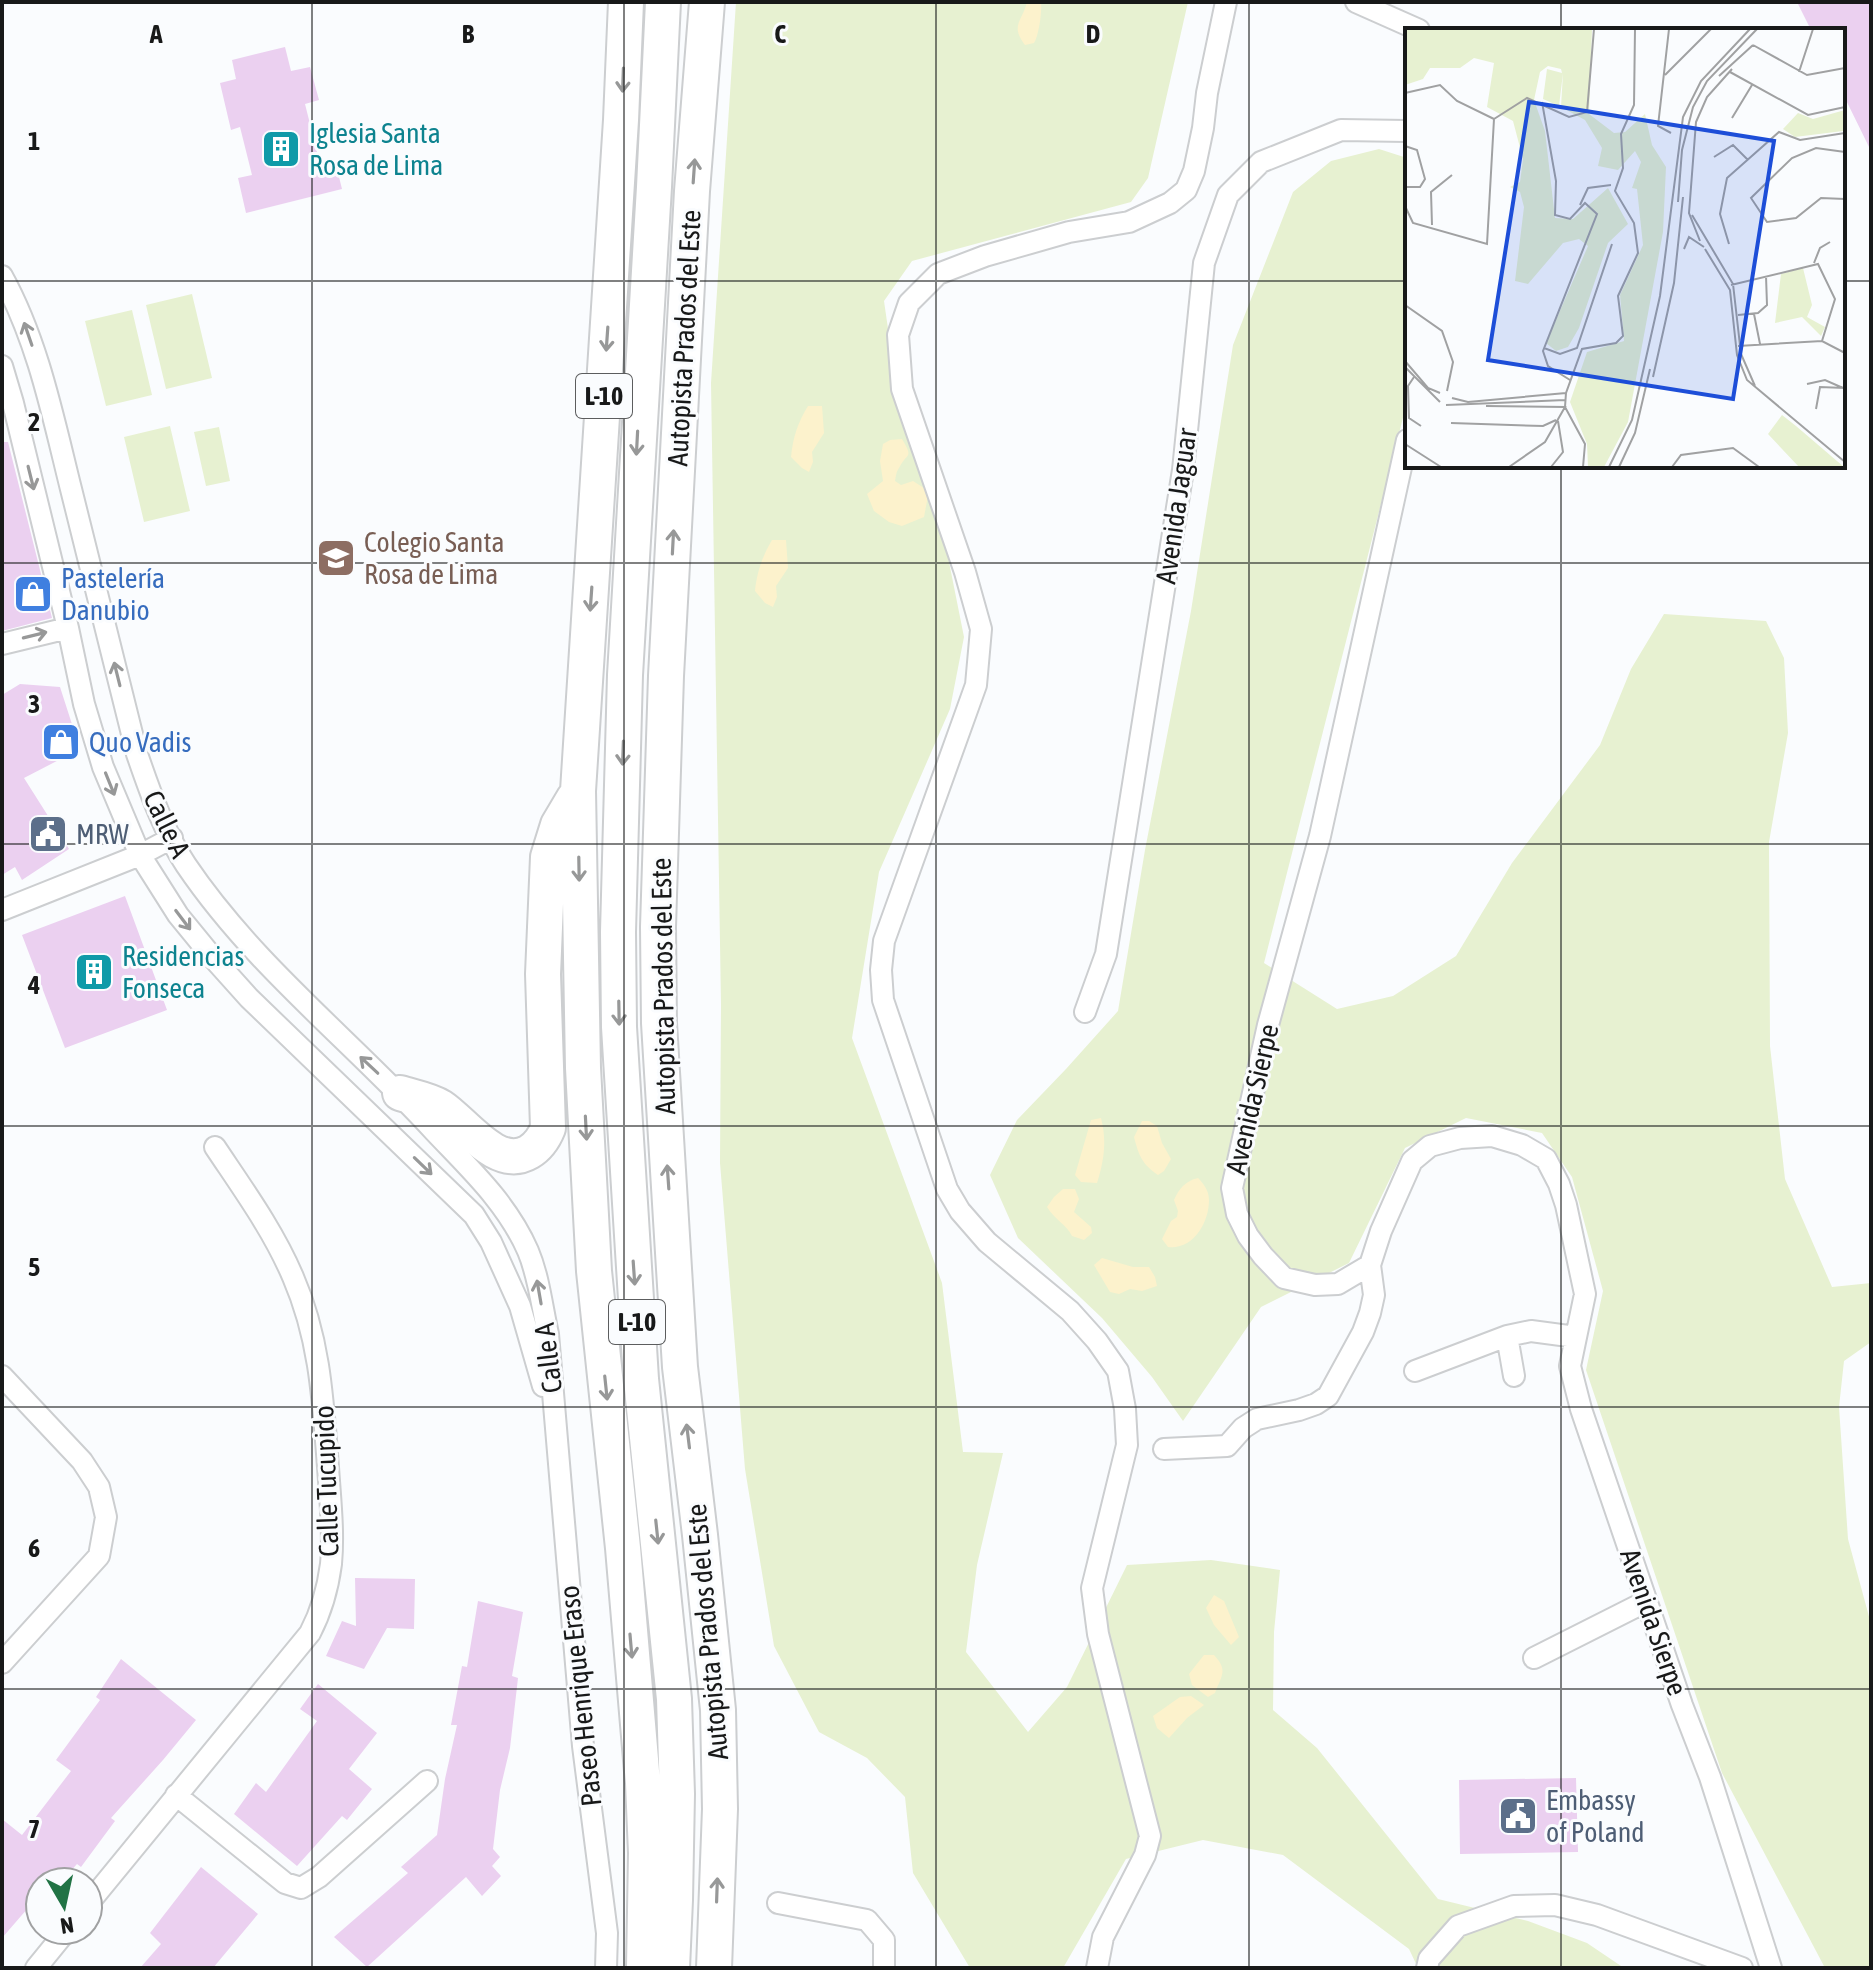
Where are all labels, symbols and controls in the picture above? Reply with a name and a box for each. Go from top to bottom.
text: A [149,19,163,49]
text: B [462,19,475,49]
text: C [774,19,786,49]
text: D [1086,19,1100,49]
inset map [1405,28,1845,468]
one-way arrow [615,66,630,93]
place label: Iglesia Santa Rosa de Lima [309,117,443,181]
text: 1 [28,126,40,156]
building icon: Iglesia Santa Rosa de Lima [260,128,302,170]
one-way arrow [687,158,702,185]
street label: Autopista Prados del Este [661,209,707,467]
one-way arrow [20,322,35,347]
one-way arrow [599,325,614,352]
road number: L-10 [576,374,632,418]
text: 2 [28,407,40,437]
street label: Avenida Jaguar [1149,425,1203,586]
one-way arrow [630,429,645,456]
one-way arrow [24,465,39,491]
place label: Colegio Santa Rosa de Lima [364,526,505,590]
one-way arrow [666,529,681,556]
school or university icon: Colegio Santa Rosa de Lima [315,537,357,579]
place label: Pastelería Danubio [61,562,165,626]
shop icon: Pastelería Danubio [12,573,54,615]
one-way arrow [583,585,598,612]
one-way arrow [22,627,47,642]
one-way arrow [109,662,124,687]
text: 3 [28,689,40,719]
shop icon: Quo Vadis [40,721,82,763]
place label: Quo Vadis [89,726,191,758]
one-way arrow [615,739,630,766]
one-way arrow [104,771,118,796]
street label: Calle A [137,785,197,863]
public building icon: MRW [27,813,69,855]
place label: MRW [76,818,129,850]
one-way arrow [571,855,587,882]
street label: Autopista Prados del Este [645,857,681,1115]
one-way arrow [174,909,191,930]
place label: Residencias Fonseca [122,940,244,1004]
building icon: Residencias Fonseca [73,951,115,993]
text: 4 [27,970,40,1000]
one-way arrow [611,999,627,1026]
street label: Avenida Sierpe [1219,1021,1285,1177]
one-way arrow [359,1056,379,1075]
one-way arrow [579,1114,594,1141]
one-way arrow [413,1156,432,1175]
one-way arrow [660,1164,675,1191]
text: 5 [28,1252,40,1282]
one-way arrow [627,1259,642,1286]
one-way arrow [530,1279,545,1305]
road number: L-10 [609,1300,665,1344]
street label: Calle A [528,1321,568,1395]
one-way arrow [598,1374,613,1401]
street label: Calle Tucupido [307,1405,345,1557]
one-way arrow [681,1423,696,1450]
street label: Autopista Prados del Este [680,1503,734,1761]
one-way arrow [649,1518,664,1545]
text: 6 [28,1533,40,1563]
street label: Avenida Sierpe [1614,1544,1694,1700]
street label: Paseo Henrique Eraso [552,1584,608,1808]
one-way arrow [624,1632,639,1659]
place label: Embassy of Poland [1546,1784,1645,1848]
public building icon: Embassy of Poland [1497,1795,1539,1837]
text: 7 [28,1814,40,1844]
north arrow [24,1866,104,1946]
one-way arrow [709,1877,724,1904]
text: N [59,1912,76,1940]

